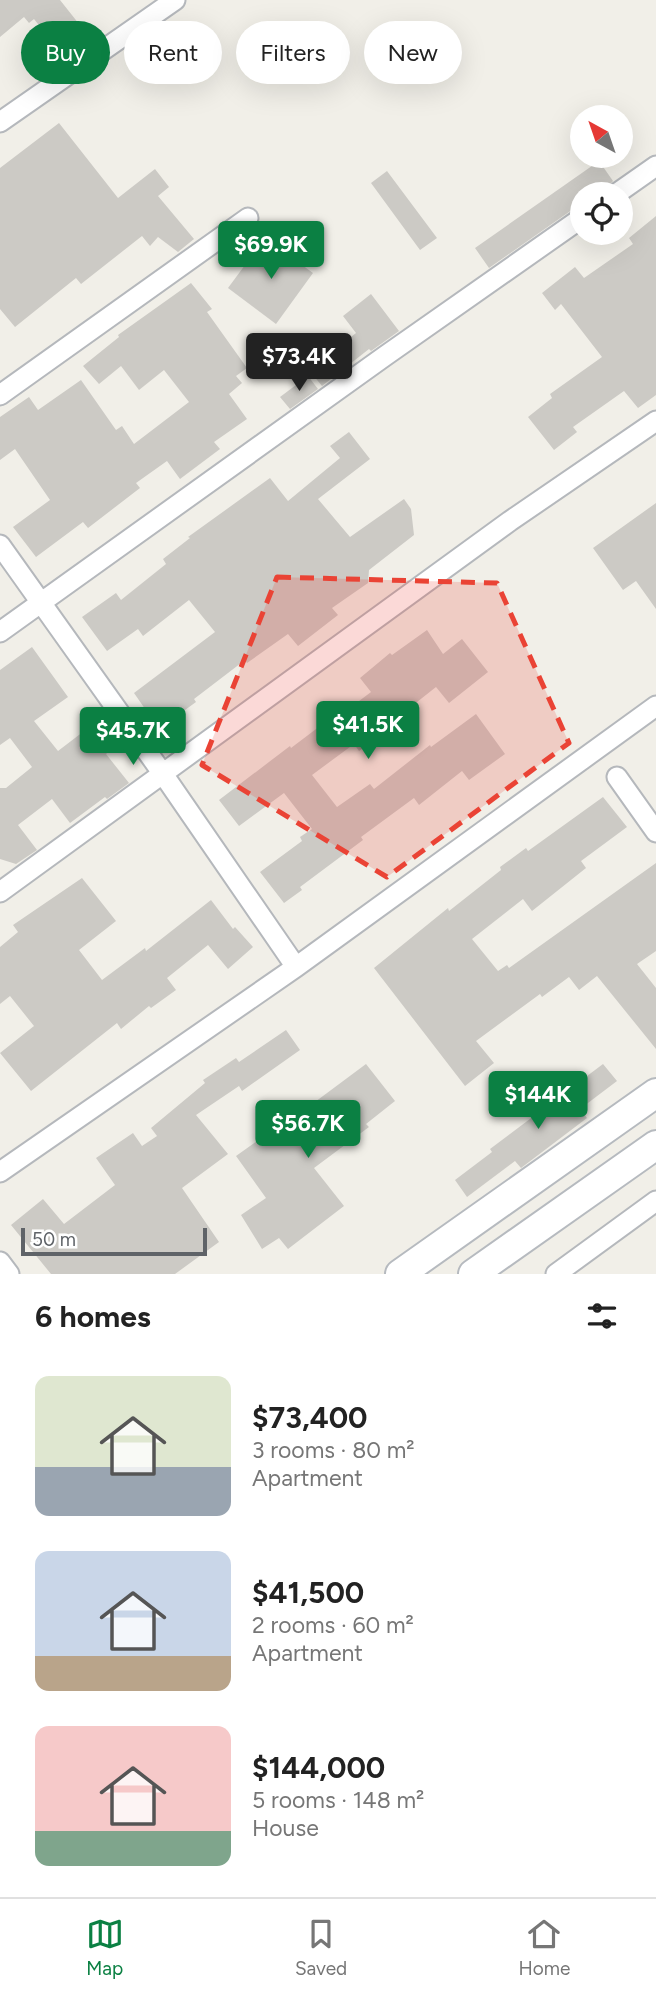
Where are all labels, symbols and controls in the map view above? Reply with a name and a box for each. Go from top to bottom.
chip: Buy [21,21,110,84]
chip: Rent [124,21,222,84]
chip: Filters [236,21,350,84]
chip: New [364,21,462,84]
north arrow [570,105,634,168]
map controls [570,105,633,245]
button: locate [570,182,633,245]
pin: $69.9K [214,222,328,281]
text: $69.9K [234,230,308,258]
pin: $73.4K [242,334,356,393]
text: $73.4K [262,342,336,370]
pin: $41.5K [311,702,425,761]
pin: $45.7K [76,708,190,767]
text: $41.5K [332,710,404,738]
text: $45.7K [96,716,170,744]
pin: $144K [489,1072,587,1131]
text: $144K [505,1080,571,1108]
pin: $56.7K [251,1100,365,1160]
text: $56.7K [271,1109,345,1137]
scale bar [21,1225,206,1257]
text: 50 m [32,1228,76,1251]
icon: filters [583,1297,621,1335]
text: 6 homes [35,1298,151,1335]
text: $73,400 [252,1399,368,1436]
icon: home [91,1404,175,1488]
text: 3 rooms · 80 m² [252,1436,415,1464]
text: Apartment [252,1464,363,1492]
text: $41,500 [252,1574,364,1611]
icon: home [91,1579,175,1663]
text: 2 rooms · 60 m² [252,1611,414,1639]
text: Apartment [252,1639,363,1667]
text: $144,000 [252,1749,385,1786]
icon: home [91,1754,175,1838]
text: 5 rooms · 148 m² [252,1786,424,1814]
text: House [252,1814,319,1842]
tab: Map [86,1915,124,1980]
tab: Saved [295,1915,347,1980]
tab: Home [519,1915,570,1980]

